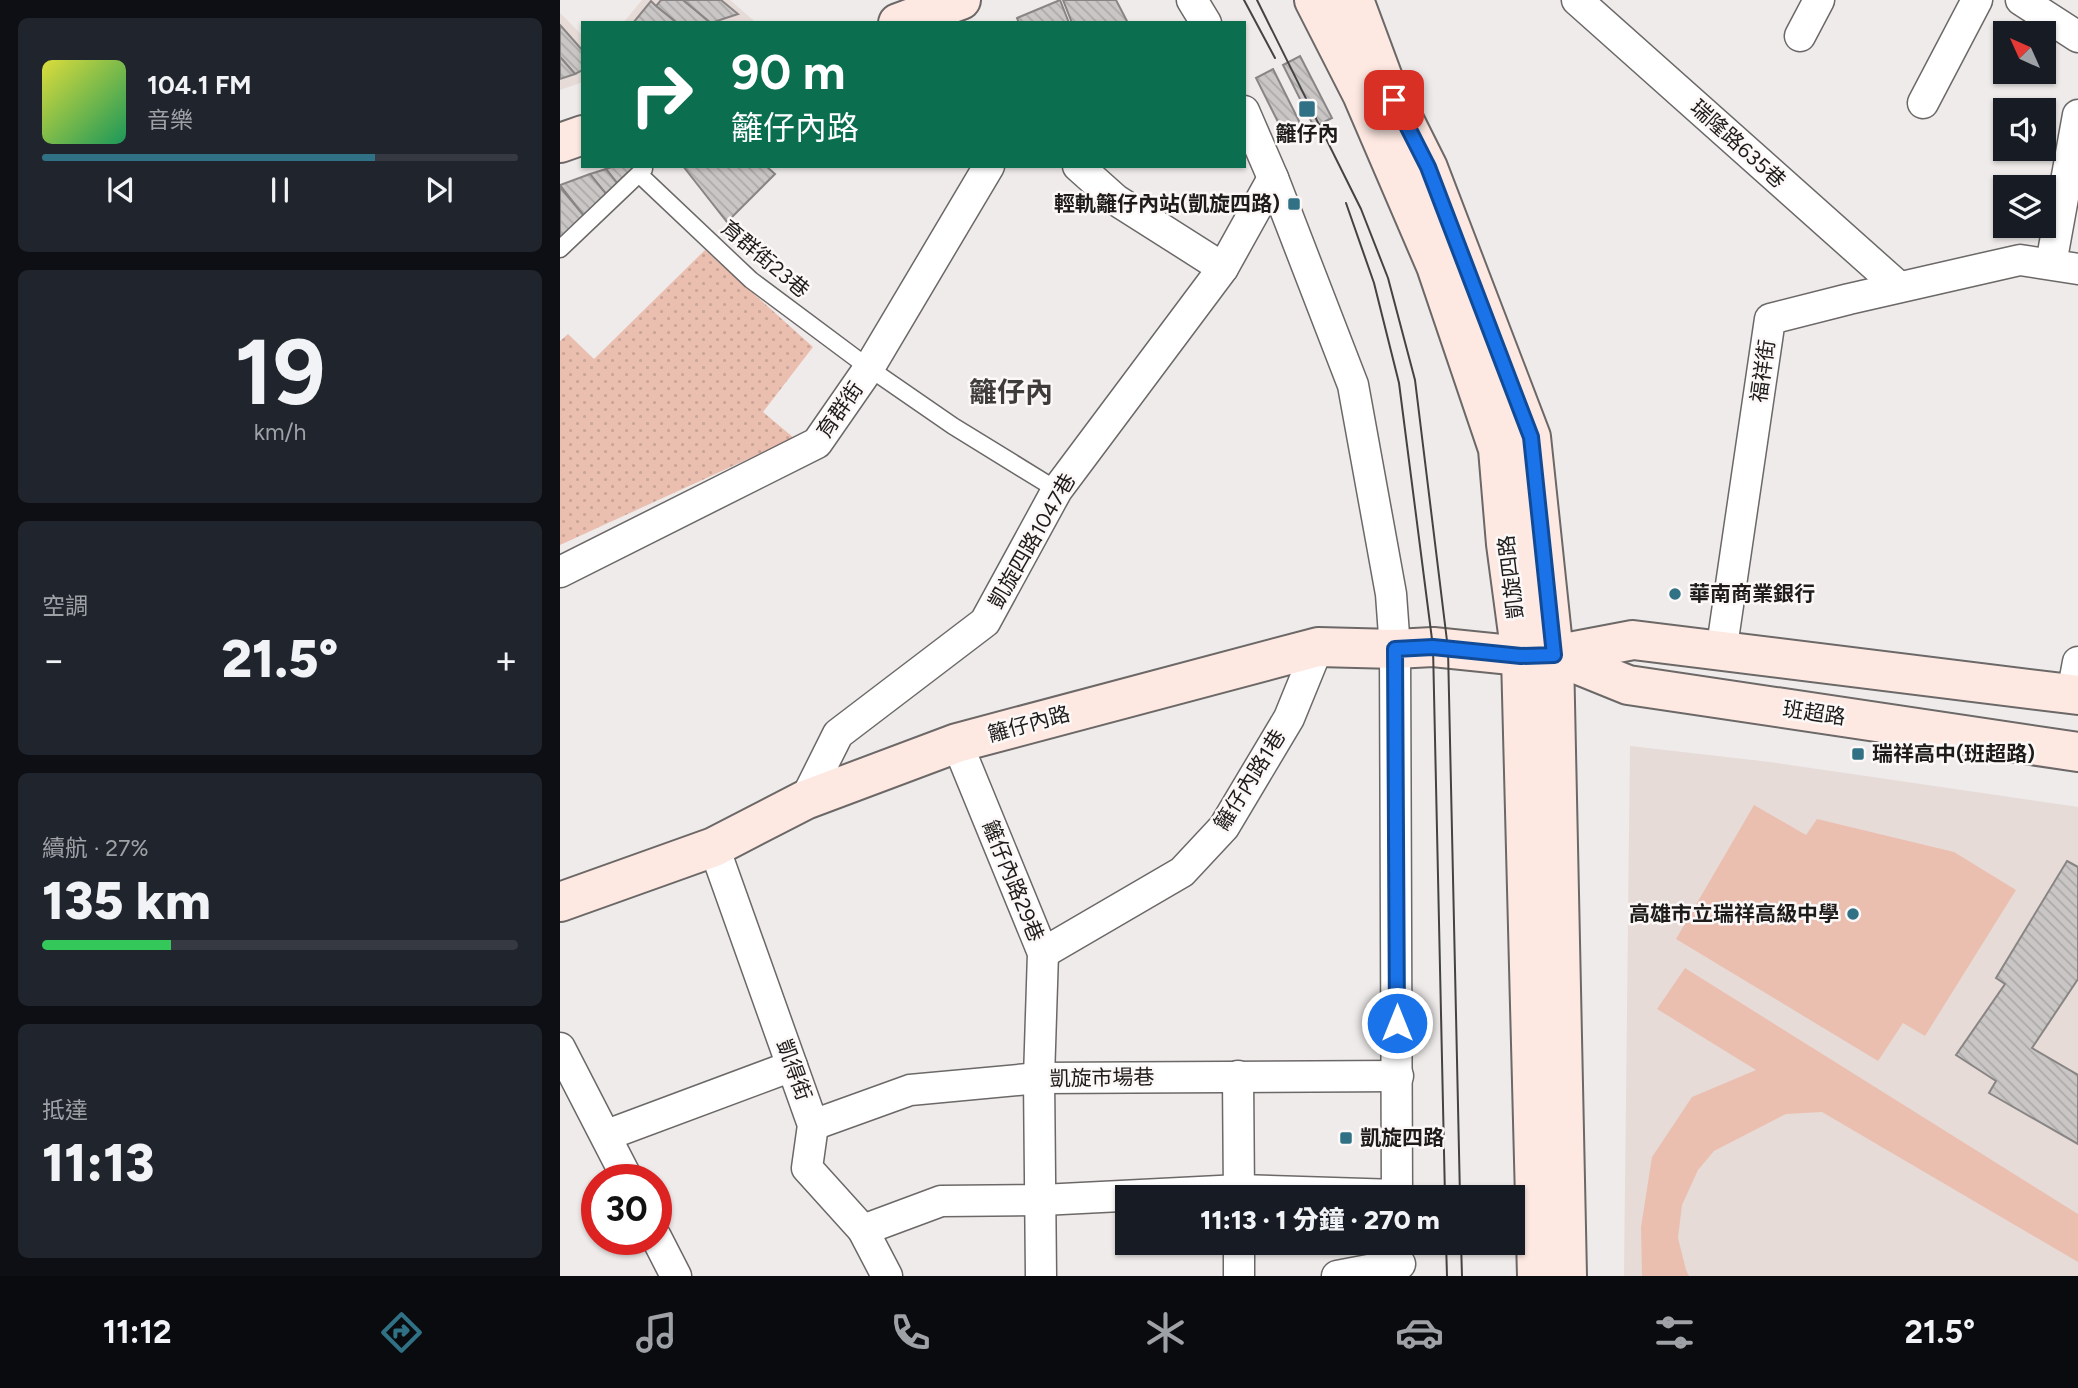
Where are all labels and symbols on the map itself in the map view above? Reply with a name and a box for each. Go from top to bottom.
north arrow [1993,21,2056,84]
pin [1364,70,1424,130]
street label: 瑞隆路635巷 [1686,94,1791,193]
marker: 籬仔內 [1297,99,1317,119]
place label: 籬仔內 [1276,121,1339,146]
place label: 輕軌籬仔內站(凱旋四路) [1054,191,1280,216]
marker: 輕軌籬仔內站(凱旋四路) [1286,196,1302,212]
street label: 育群街23巷 [716,215,814,303]
street label: 福祥街 [1746,338,1779,404]
district label: 籬仔內 [969,375,1053,409]
street label: 育群街 [811,377,868,443]
street label: 凱旋四路1047巷 [983,469,1080,613]
street label: 凱旋四路 [1493,534,1528,620]
place label: 華南商業銀行 [1689,581,1815,606]
marker: 華南商業銀行 [1667,586,1683,602]
street label: 班超路 [1781,696,1847,729]
street label: 籬仔內路 [985,701,1073,746]
street label: 籬仔內路1巷 [1209,725,1290,835]
place label: 瑞祥高中(班超路) [1872,741,2035,766]
marker: 瑞祥高中(班超路) [1850,746,1866,762]
street label: 籬仔內路29巷 [978,817,1049,945]
place label: 高雄市立瑞祥高級中學 [1629,901,1839,926]
marker: 高雄市立瑞祥高級中學 [1845,906,1861,922]
position arrow [1360,986,1434,1060]
street label: 凱得街 [772,1036,817,1104]
street label: 凱旋市場巷 [1049,1064,1155,1091]
place label: 凱旋四路 [1360,1125,1444,1150]
marker: 凱旋四路 [1338,1130,1354,1146]
speed limit sign: 30 [581,1164,672,1255]

